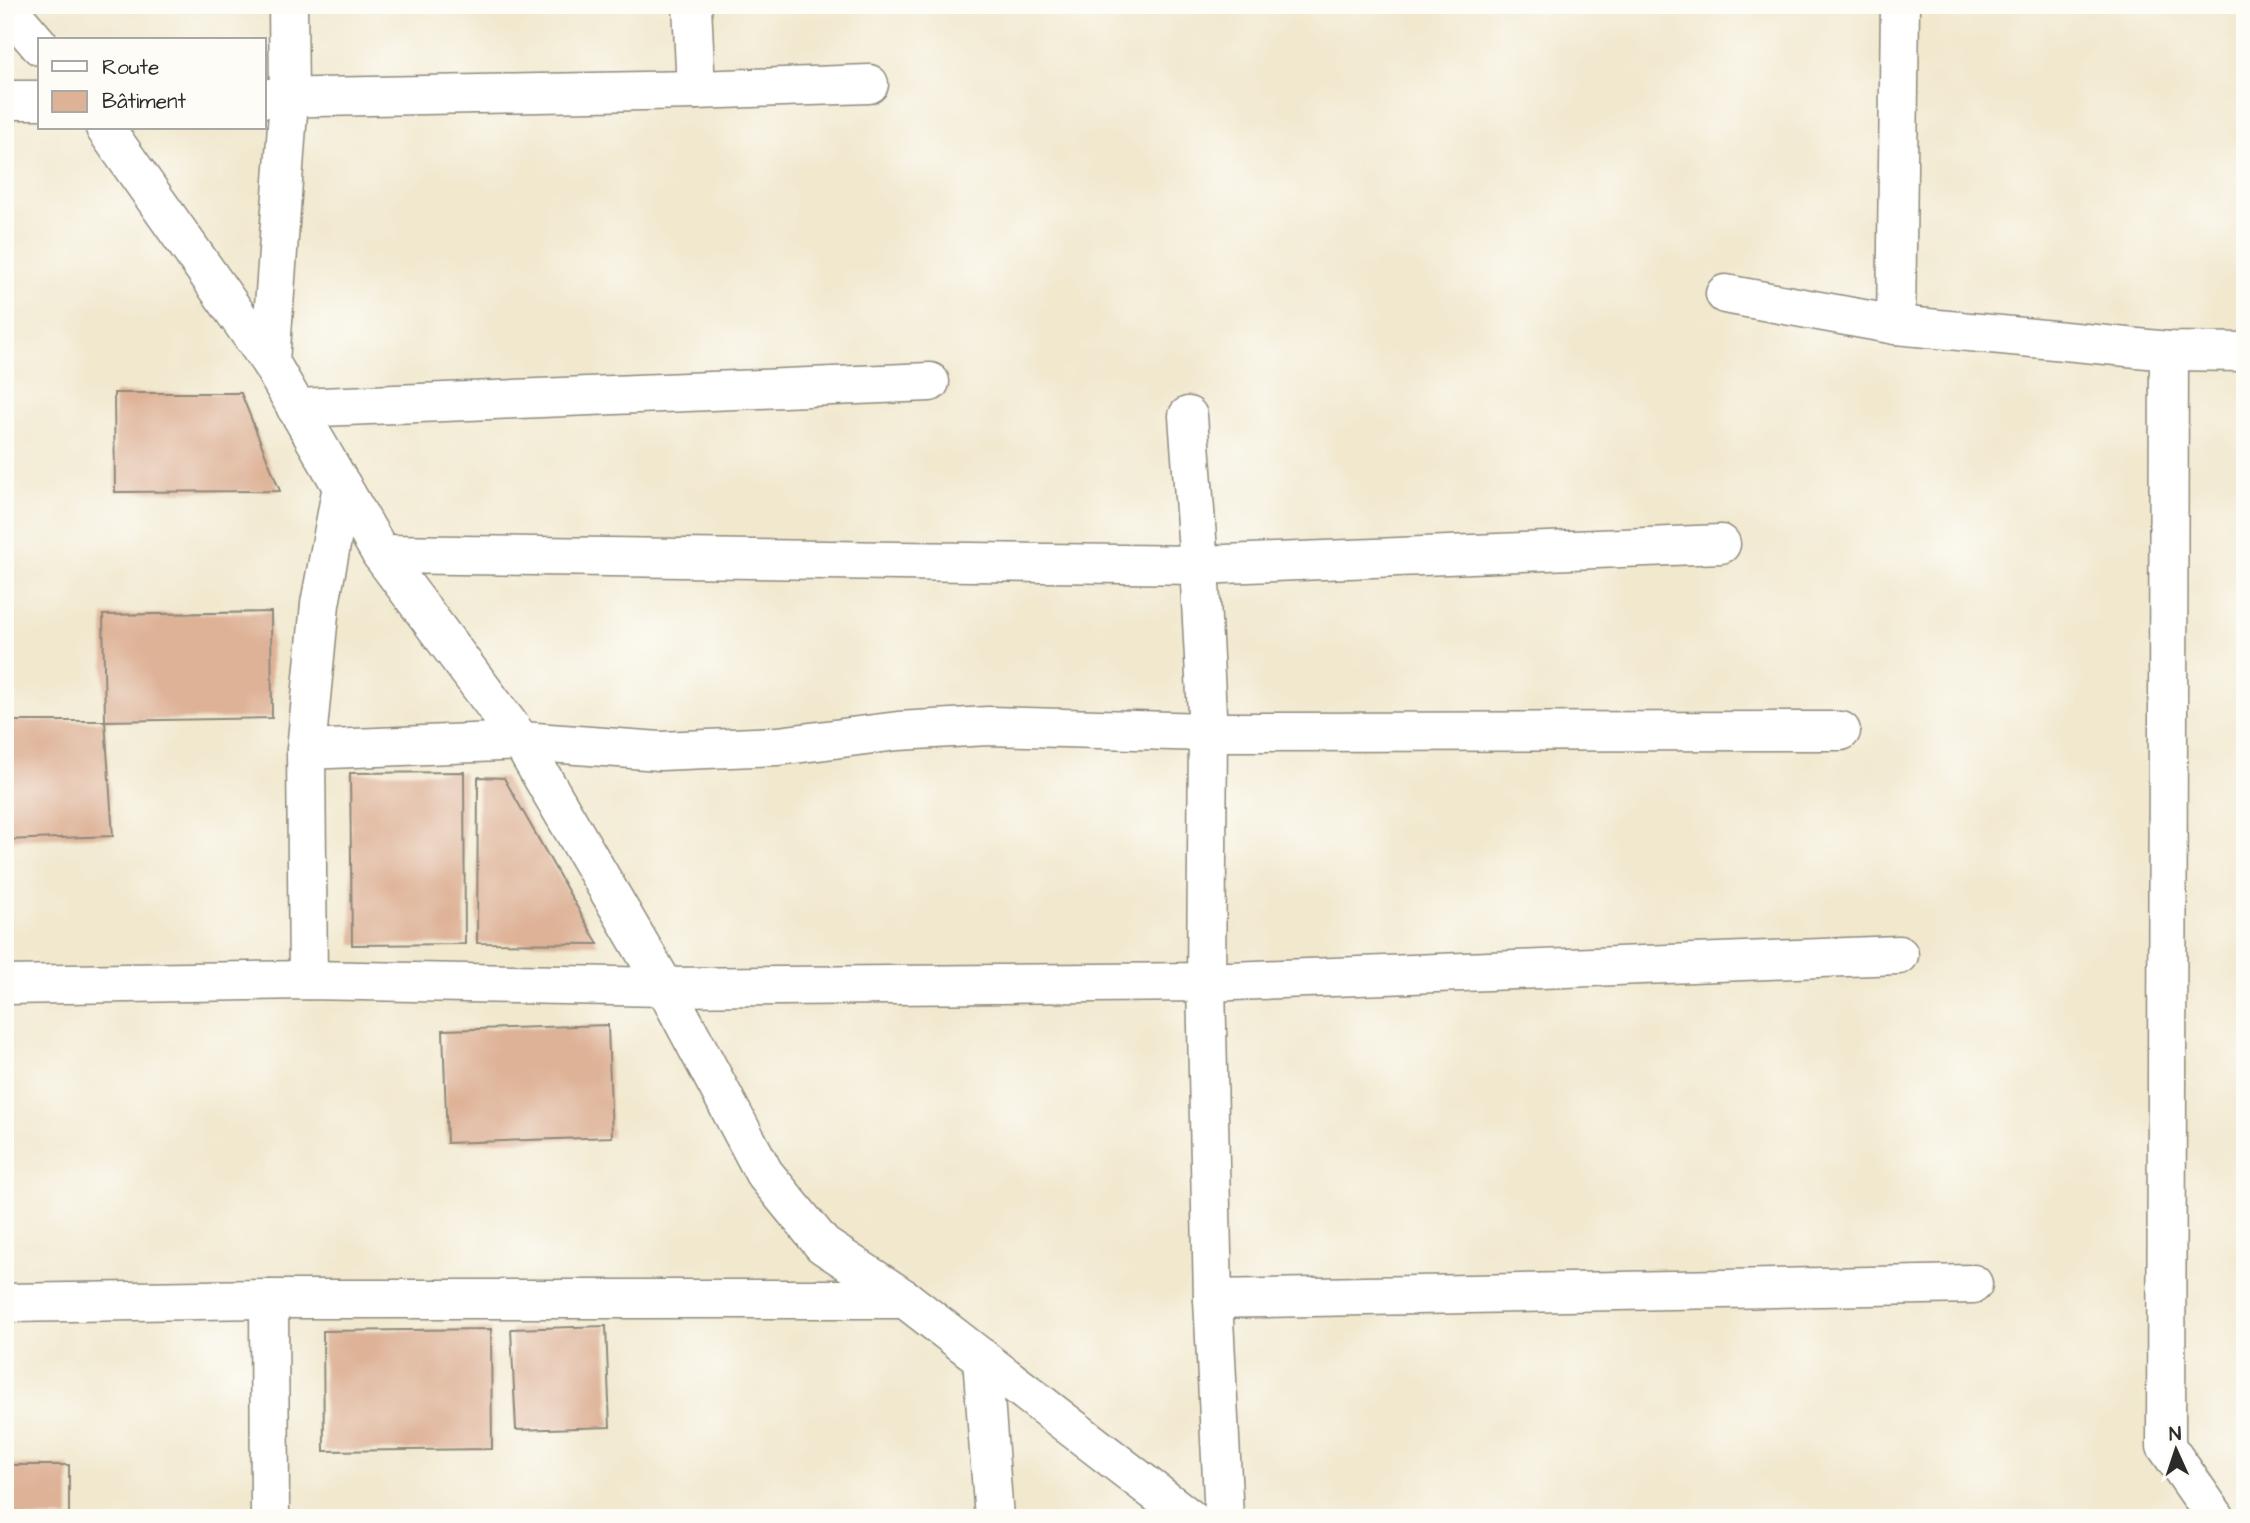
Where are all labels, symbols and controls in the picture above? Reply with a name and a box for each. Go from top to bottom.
legend [38,38,266,130]
text: Route [102,53,159,82]
text: Bâtiment [102,87,186,116]
north arrow [2142,1414,2212,1484]
text: N [2169,1421,2182,1448]

